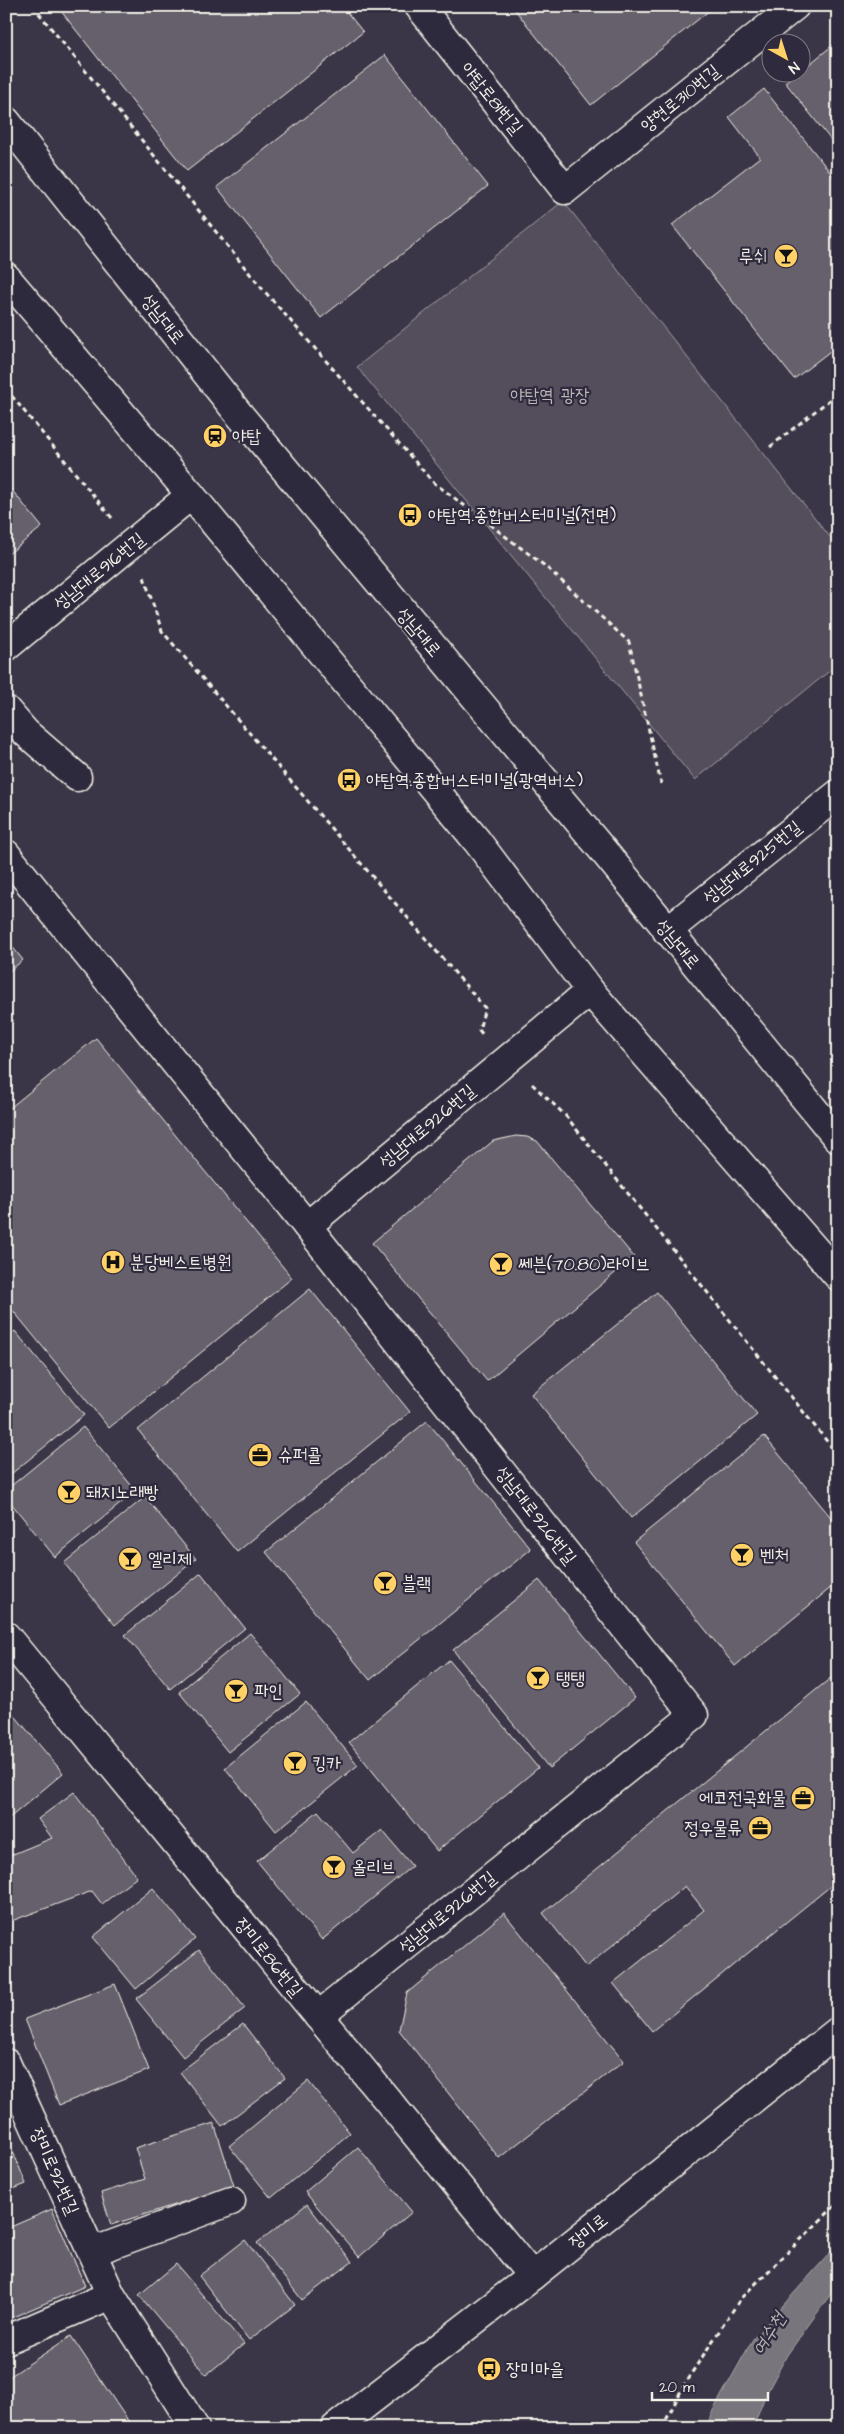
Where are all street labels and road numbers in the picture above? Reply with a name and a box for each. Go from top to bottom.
street label: 야탑로81번길 [455,57,529,140]
street label: 양현로310번길 [635,58,726,138]
street label: 성남대로 [135,289,190,350]
street label: 성남대로916번길 [48,527,151,616]
street label: 성남대로 [390,602,447,663]
street label: 성남대로925번길 [698,815,807,910]
street label: 성남대로 [650,914,706,975]
street label: 성남대로926번길 [374,1078,481,1174]
street label: 성남대로926번길 [489,1461,582,1570]
street label: 성남대로926번길 [393,1865,502,1959]
street label: 장미로86번길 [229,1912,309,2003]
street label: 장미로92번길 [24,2124,85,2219]
street label: 장미로 [564,2208,613,2255]

